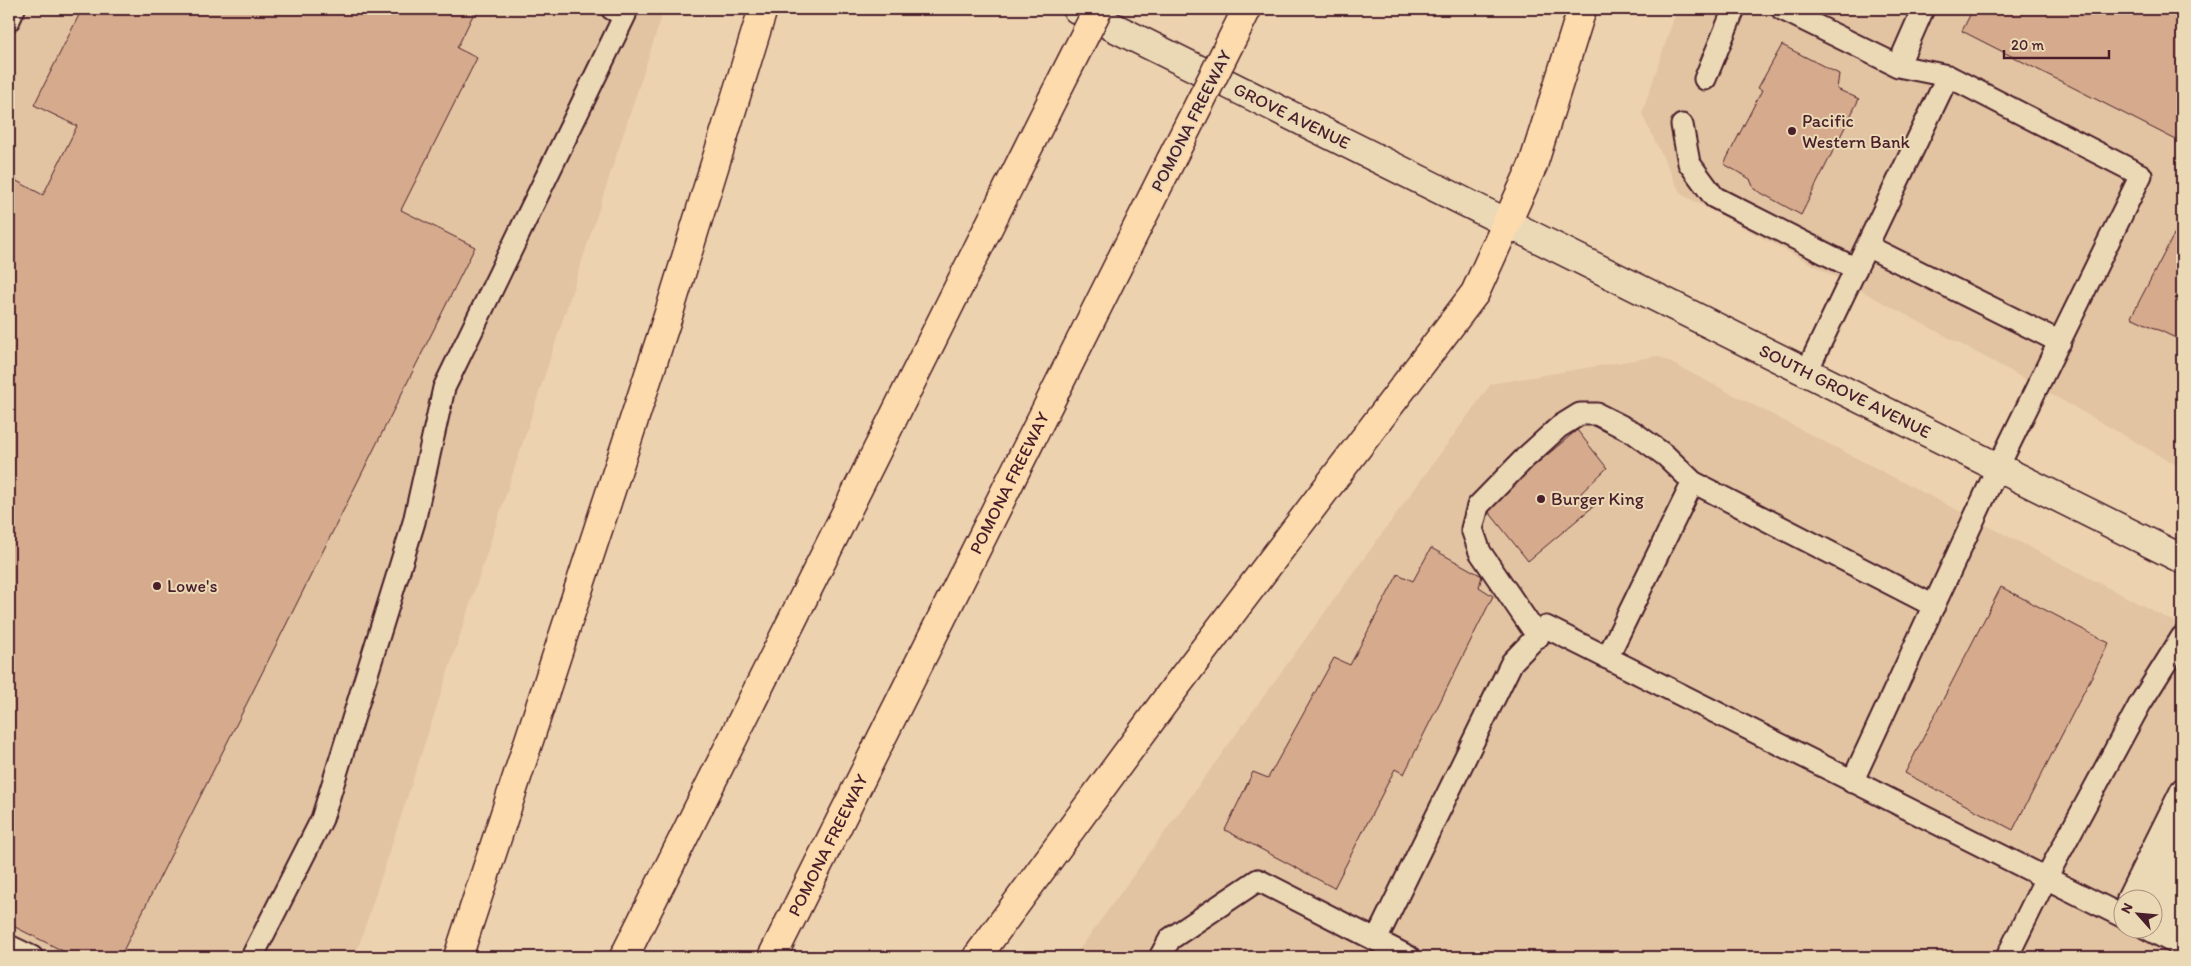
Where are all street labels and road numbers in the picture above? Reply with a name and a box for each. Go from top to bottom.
street label: POMONA FREEWAY [1146,46,1237,196]
street label: GROVE AVENUE [1230,78,1354,154]
street label: SOUTH GROVE AVENUE [1755,339,1935,443]
street label: POMONA FREEWAY [964,408,1054,558]
street label: POMONA FREEWAY [783,770,873,920]

